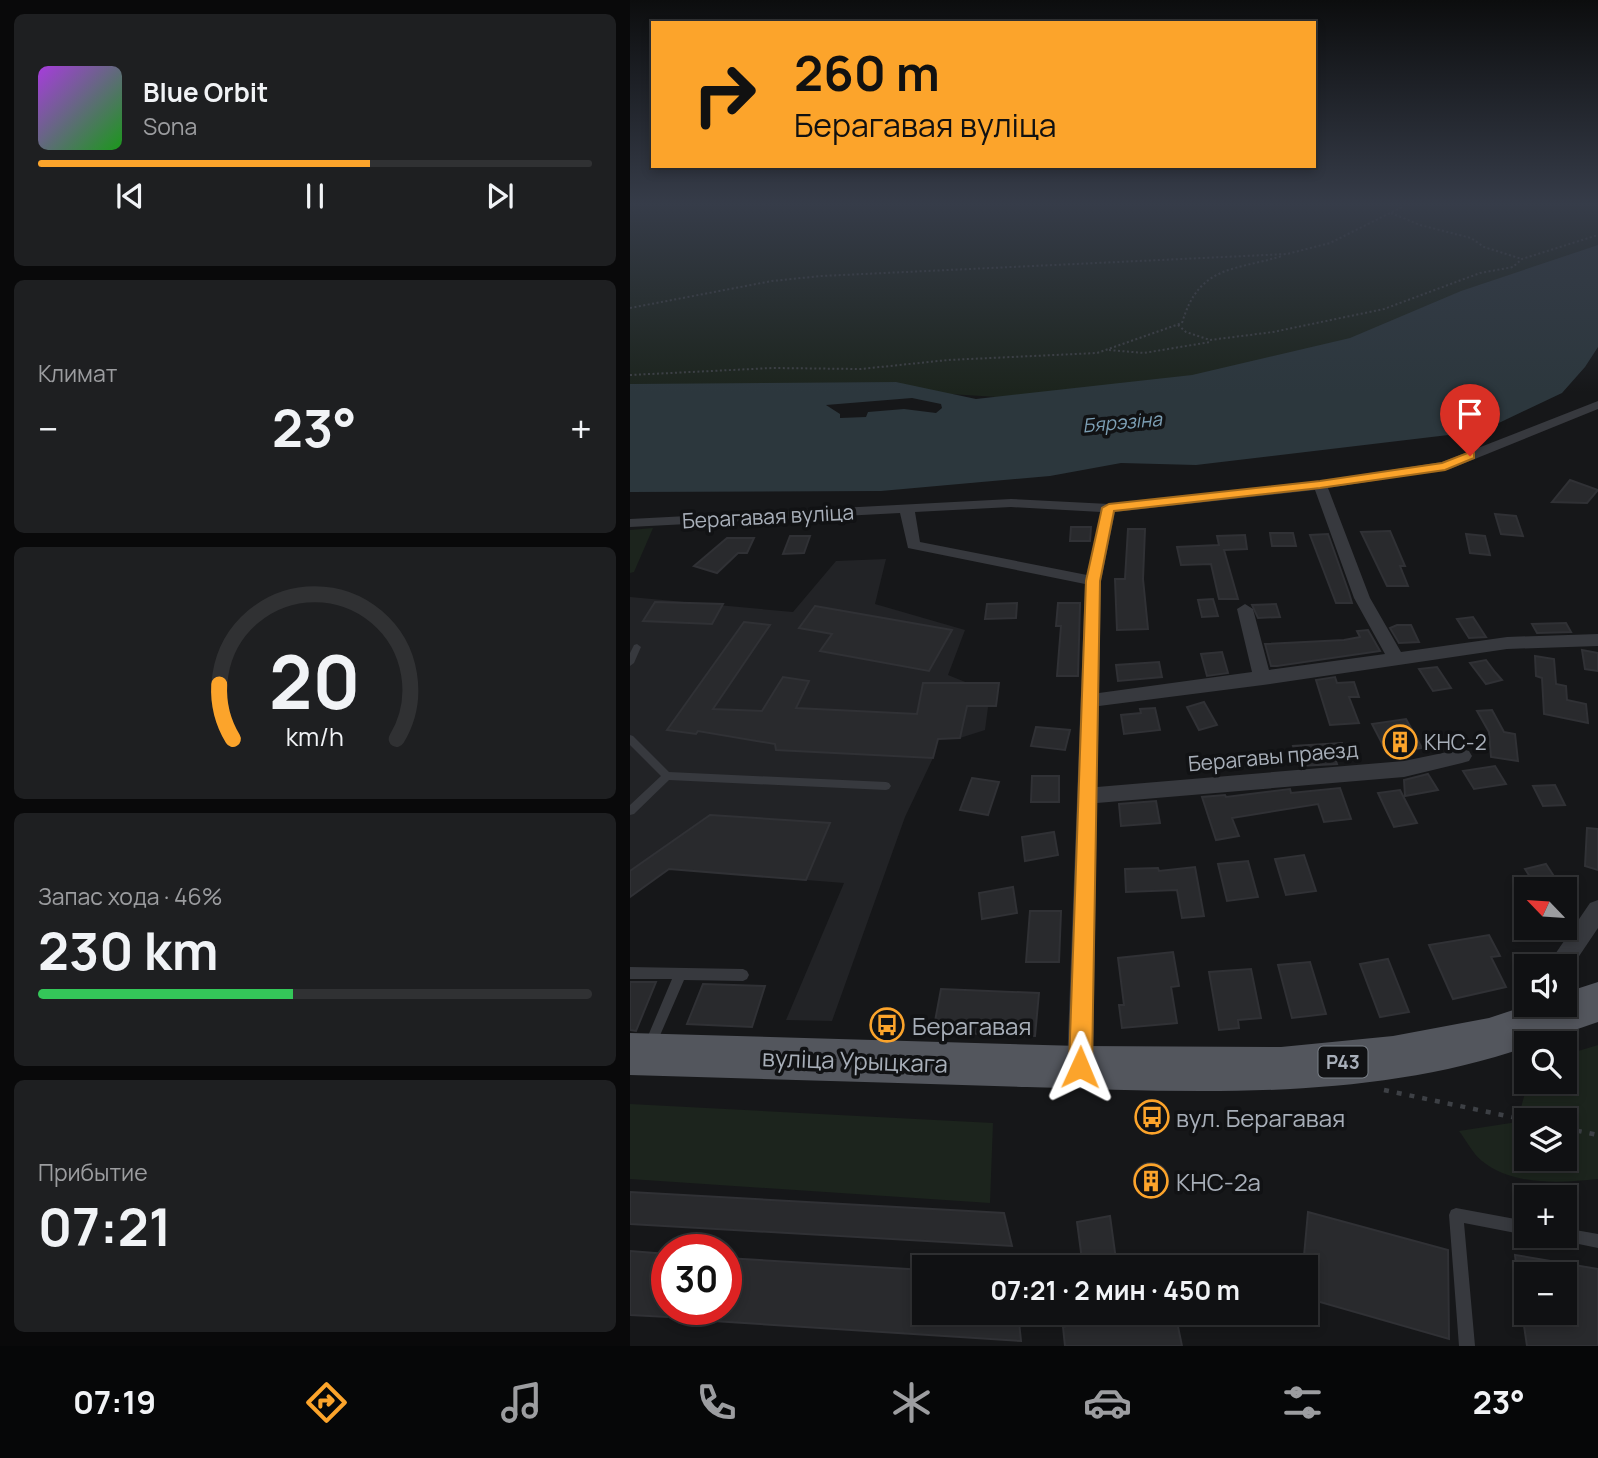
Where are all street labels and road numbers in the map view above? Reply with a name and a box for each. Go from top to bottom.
street label: Берагавая вуліца [681,498,855,534]
street label: Берагавы праезд [1187,735,1359,777]
street label: вуліца Урыцкага [762,1040,948,1080]
road number: Р43 [1318,1046,1368,1078]

